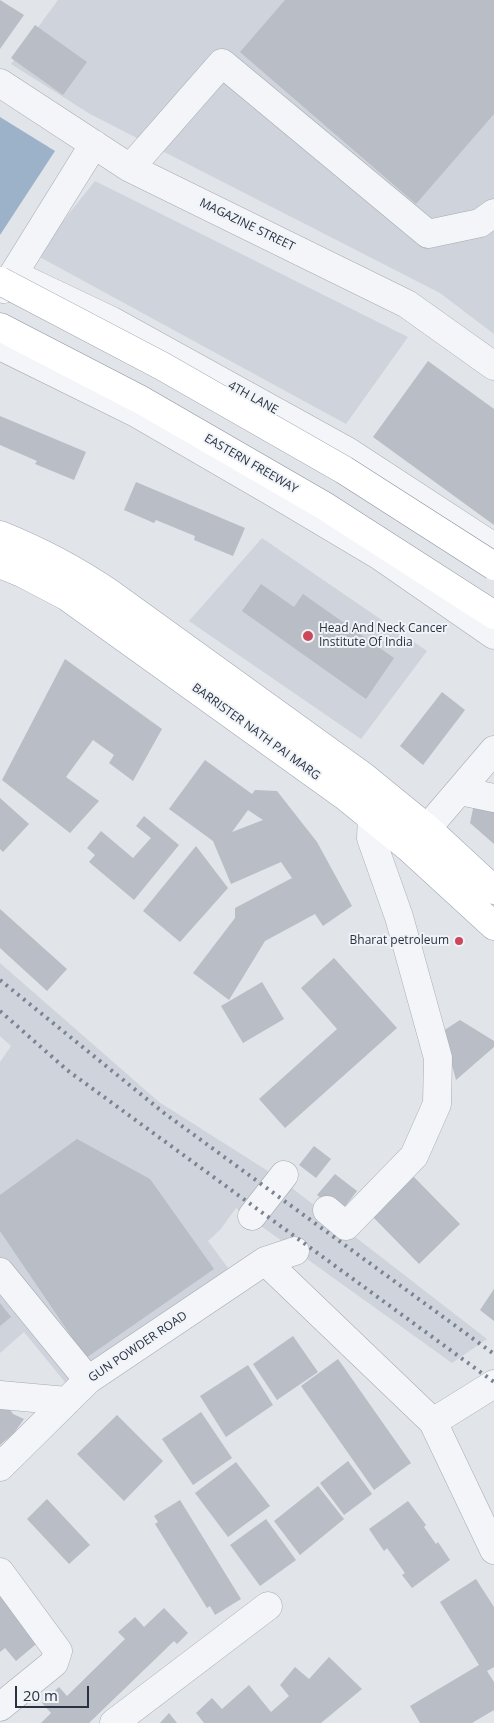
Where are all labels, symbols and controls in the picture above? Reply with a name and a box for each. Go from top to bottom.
street label: MAGAZINE STREET [197,196,297,254]
street label: 4TH LANE [225,378,281,418]
street label: EASTERN FREEWAY [202,431,300,497]
place label: Head And Neck Cancer Institute Of India [319,622,447,650]
marker: Head And Neck Cancer Institute Of India [301,629,315,643]
street label: BARRISTER NATH PAI MARG [189,681,323,783]
place label: Bharat petroleum [350,934,449,948]
marker: Bharat petroleum [453,935,465,947]
street label: GUN POWDER ROAD [86,1309,190,1385]
scale bar [18,1676,91,1708]
text: 20 m [23,1685,58,1705]

